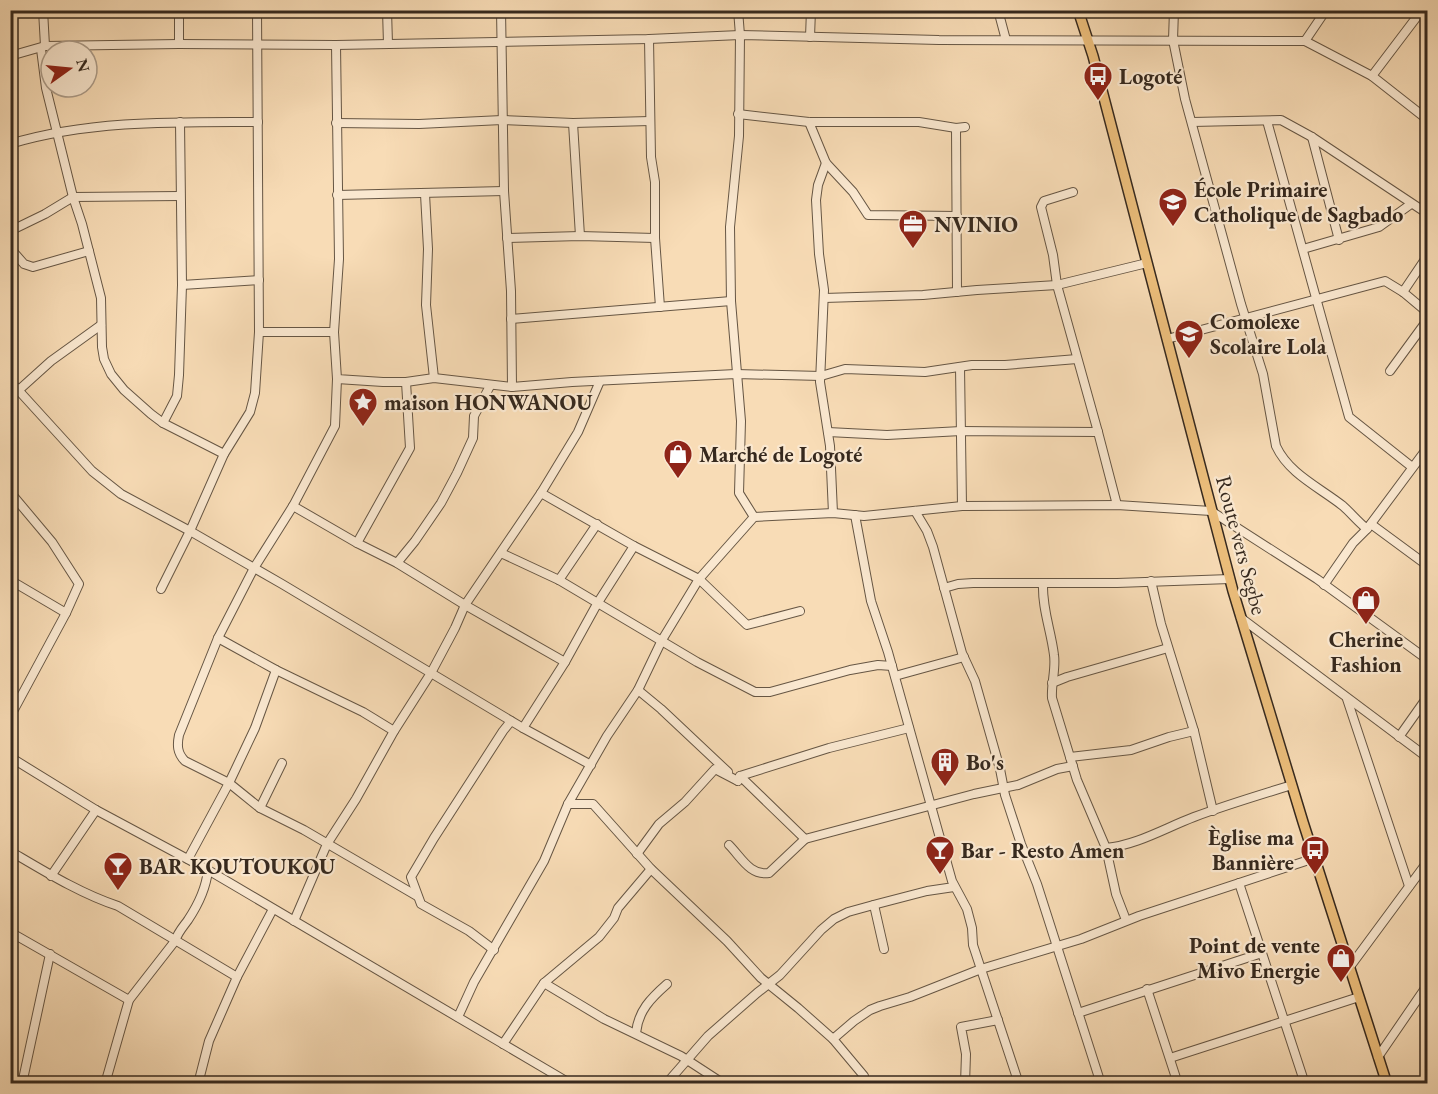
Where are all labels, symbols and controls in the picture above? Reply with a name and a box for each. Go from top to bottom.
north arrow [39,39,99,99]
text: N [71,56,95,74]
bus stop icon: Logoté [1082,60,1114,102]
place label: Logoté [1119,62,1182,91]
place label: École Primaire Catholique de Sagbado [1194,175,1403,229]
school or university icon: École Primaire Catholique de Sagbado [1157,186,1189,228]
office icon: NVINIO [897,208,929,250]
place label: NVINIO [934,210,1018,239]
place label: Comolexe Scolaire Lola [1210,307,1327,361]
school or university icon: Comolexe Scolaire Lola [1173,318,1205,360]
place icon: maison HONWANOU [347,386,379,428]
place label: maison HONWANOU [384,388,593,417]
shop icon: Marché de Logoté [662,438,694,480]
place label: Marché de Logoté [699,440,862,469]
street label: Route vers Segbe [1209,472,1274,618]
shop icon: Cherine Fashion [1350,584,1382,626]
place label: Cherine Fashion [1329,625,1403,679]
building icon: Bo's [929,746,961,788]
place label: Bo's [966,748,1004,777]
place label: Èglise ma Bannière [1208,823,1294,877]
bar icon: Bar - Resto Amen [924,834,956,876]
bus stop icon: Èglise ma Bannière [1299,834,1331,876]
place label: Bar - Resto Amen [961,836,1125,865]
bar icon: BAR KOUTOUKOU [102,850,134,892]
place label: BAR KOUTOUKOU [139,852,336,881]
place label: Point de vente Mivo Energie [1189,931,1320,985]
shop icon: Point de vente Mivo Energie [1325,942,1357,984]

